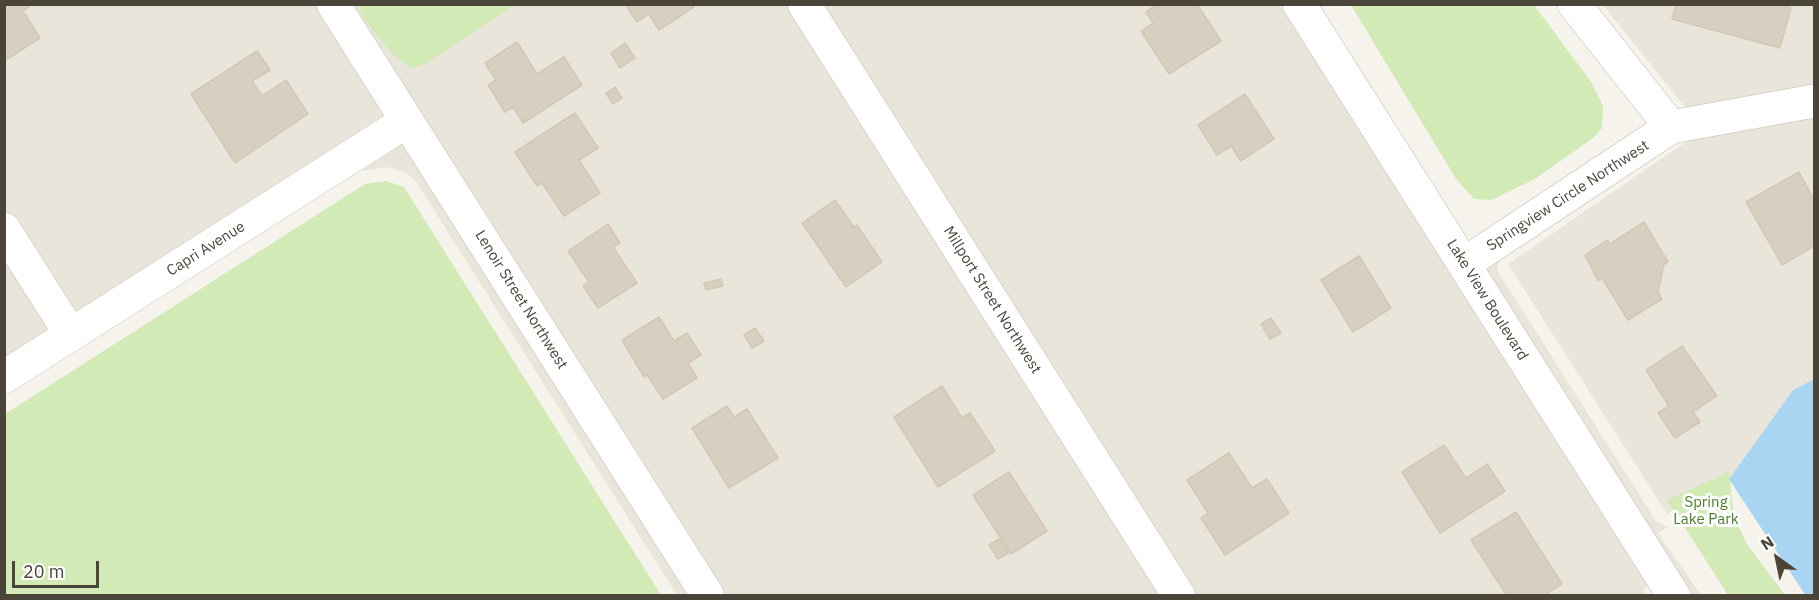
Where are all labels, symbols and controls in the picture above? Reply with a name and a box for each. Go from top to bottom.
street label: Springview Circle Northwest [1484,137,1652,255]
street label: Capri Avenue [164,218,248,280]
street label: Millport Street Northwest [939,223,1045,377]
street label: Lenoir Street Northwest [471,227,571,373]
street label: Lake View Boulevard [1442,236,1532,364]
park label: Spring Lake Park [1673,494,1739,529]
north arrow [1747,528,1807,588]
text: N [1757,531,1778,554]
scale bar [15,549,102,587]
text: 20 m [23,560,65,583]

